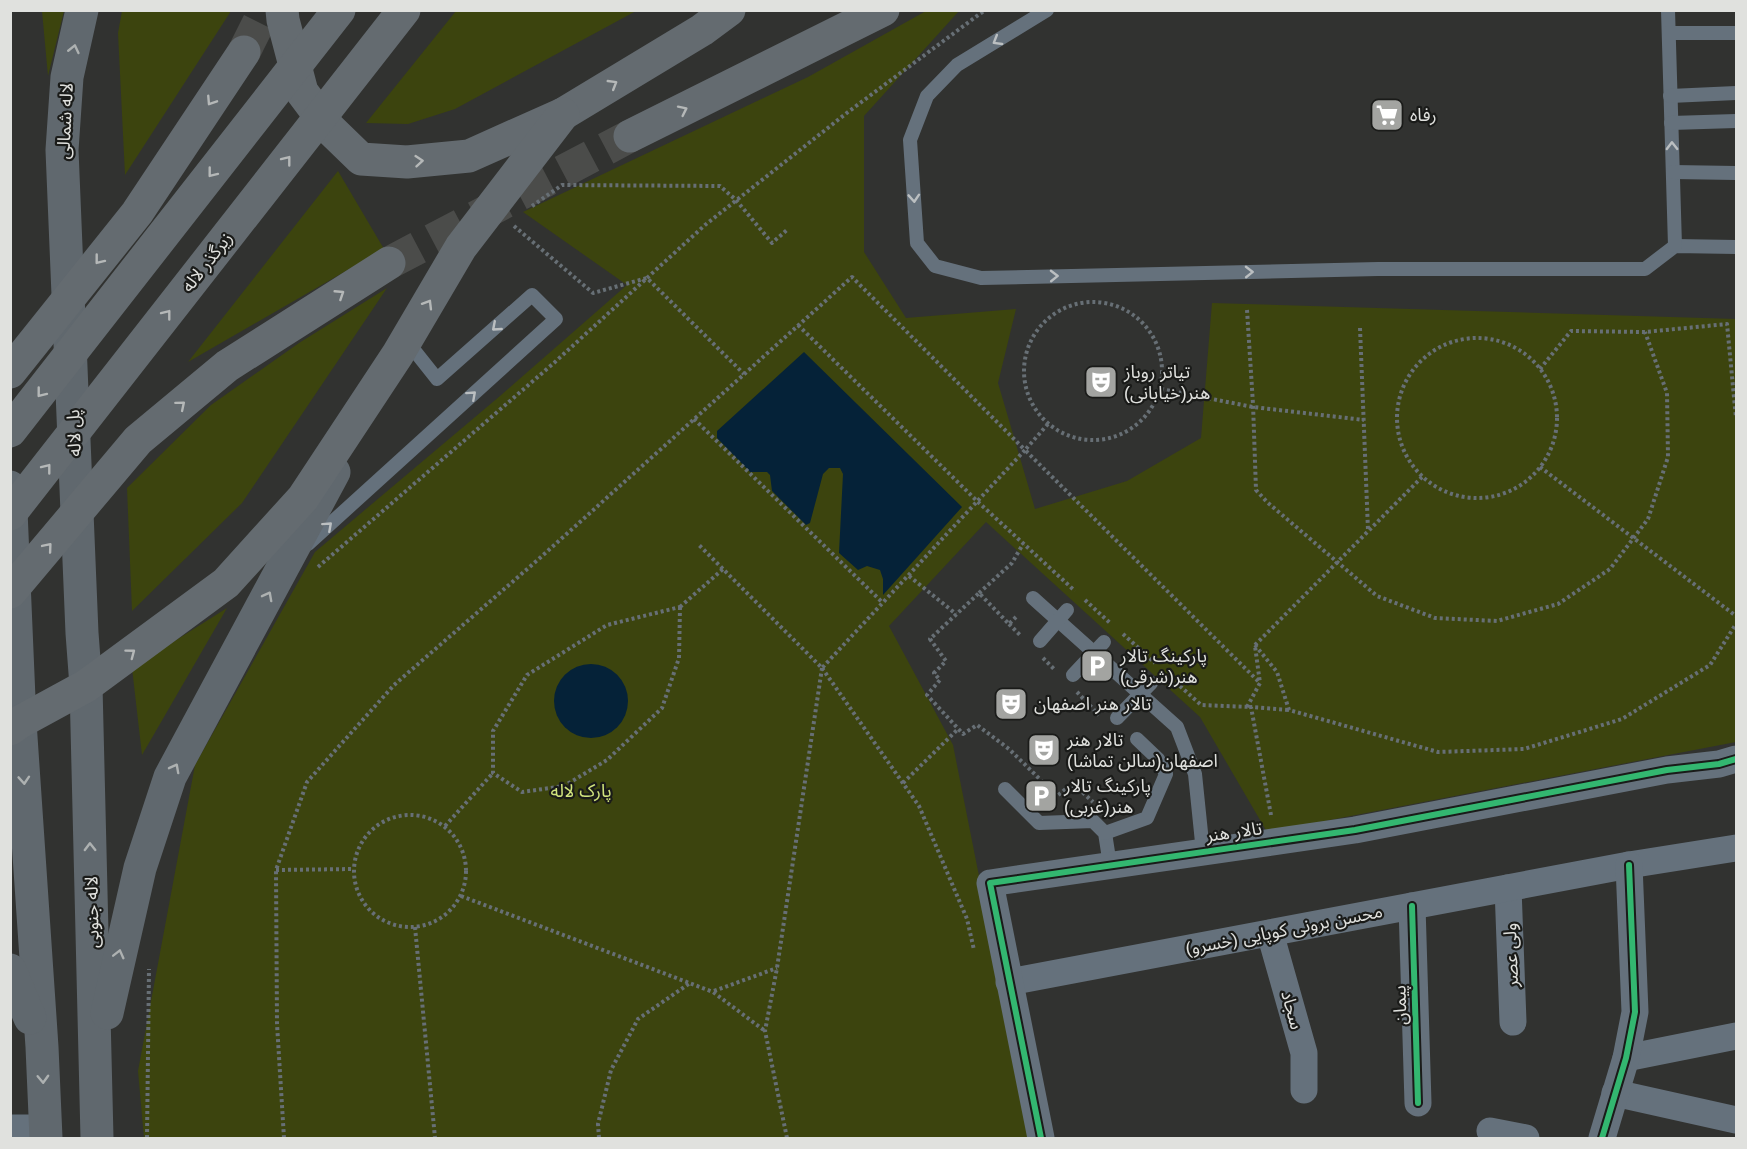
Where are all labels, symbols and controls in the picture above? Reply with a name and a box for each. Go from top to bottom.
one-way arrow [993,33,1003,45]
one-way arrow [66,44,79,54]
one-way arrow [607,79,617,91]
street label: لاله شمالی [53,82,78,160]
one-way arrow [207,94,218,105]
supermarket icon: رفاه [1369,97,1405,133]
place label: رفاه [1410,105,1437,126]
one-way arrow [676,106,687,118]
one-way arrow [1666,141,1678,150]
one-way arrow [415,155,424,168]
one-way arrow [279,156,290,167]
one-way arrow [209,166,220,177]
one-way arrow [907,193,920,202]
street label: زیرگذر لاله [177,228,237,296]
one-way arrow [96,253,107,264]
one-way arrow [1244,265,1253,278]
one-way arrow [1049,270,1058,282]
one-way arrow [334,290,345,301]
one-way arrow [420,300,432,310]
one-way arrow [159,310,170,321]
one-way arrow [492,320,503,331]
place label: تیاتر روباز هنر(خیابانی) [1123,362,1210,404]
theatre icon: تیاتر روباز هنر(خیابانی) [1083,364,1119,400]
one-way arrow [37,386,48,397]
one-way arrow [465,391,476,402]
one-way arrow [174,401,185,412]
street label: پل لاله [63,409,86,457]
one-way arrow [39,464,50,475]
one-way arrow [321,522,331,533]
one-way arrow [41,543,52,554]
one-way arrow [261,592,272,602]
place label: پارکینگ تالار هنر(شرقی) [1119,646,1207,688]
parking icon: پارکینگ تالار هنر(شرقی) [1079,648,1115,684]
one-way arrow [124,650,135,661]
theatre icon: تالار هنر اصفهان [993,686,1029,722]
place label: تالار هنر اصفهان [1034,694,1151,715]
place label: تالار هنر اصفهان(سالن تماشا) [1066,730,1218,772]
theatre icon: تالار هنر اصفهان(سالن تماشا) [1026,732,1062,768]
one-way arrow [168,764,179,774]
one-way arrow [17,776,30,785]
place label: پارکینگ تالار هنر(غربی) [1063,776,1151,818]
parking icon: پارکینگ تالار هنر(غربی) [1023,778,1059,814]
park label: پارک لاله [550,781,612,802]
street label: تالار هنر [1204,818,1263,847]
one-way arrow [84,842,96,851]
street label: لاله جنوبی [81,876,104,948]
street label: محسن برونی کوپایی (خسرو) [1184,901,1385,960]
street label: ولی عصر [1500,923,1523,988]
one-way arrow [112,949,125,959]
street label: پیمان [1389,985,1412,1025]
street label: سجاد [1277,988,1307,1032]
one-way arrow [37,1075,49,1084]

